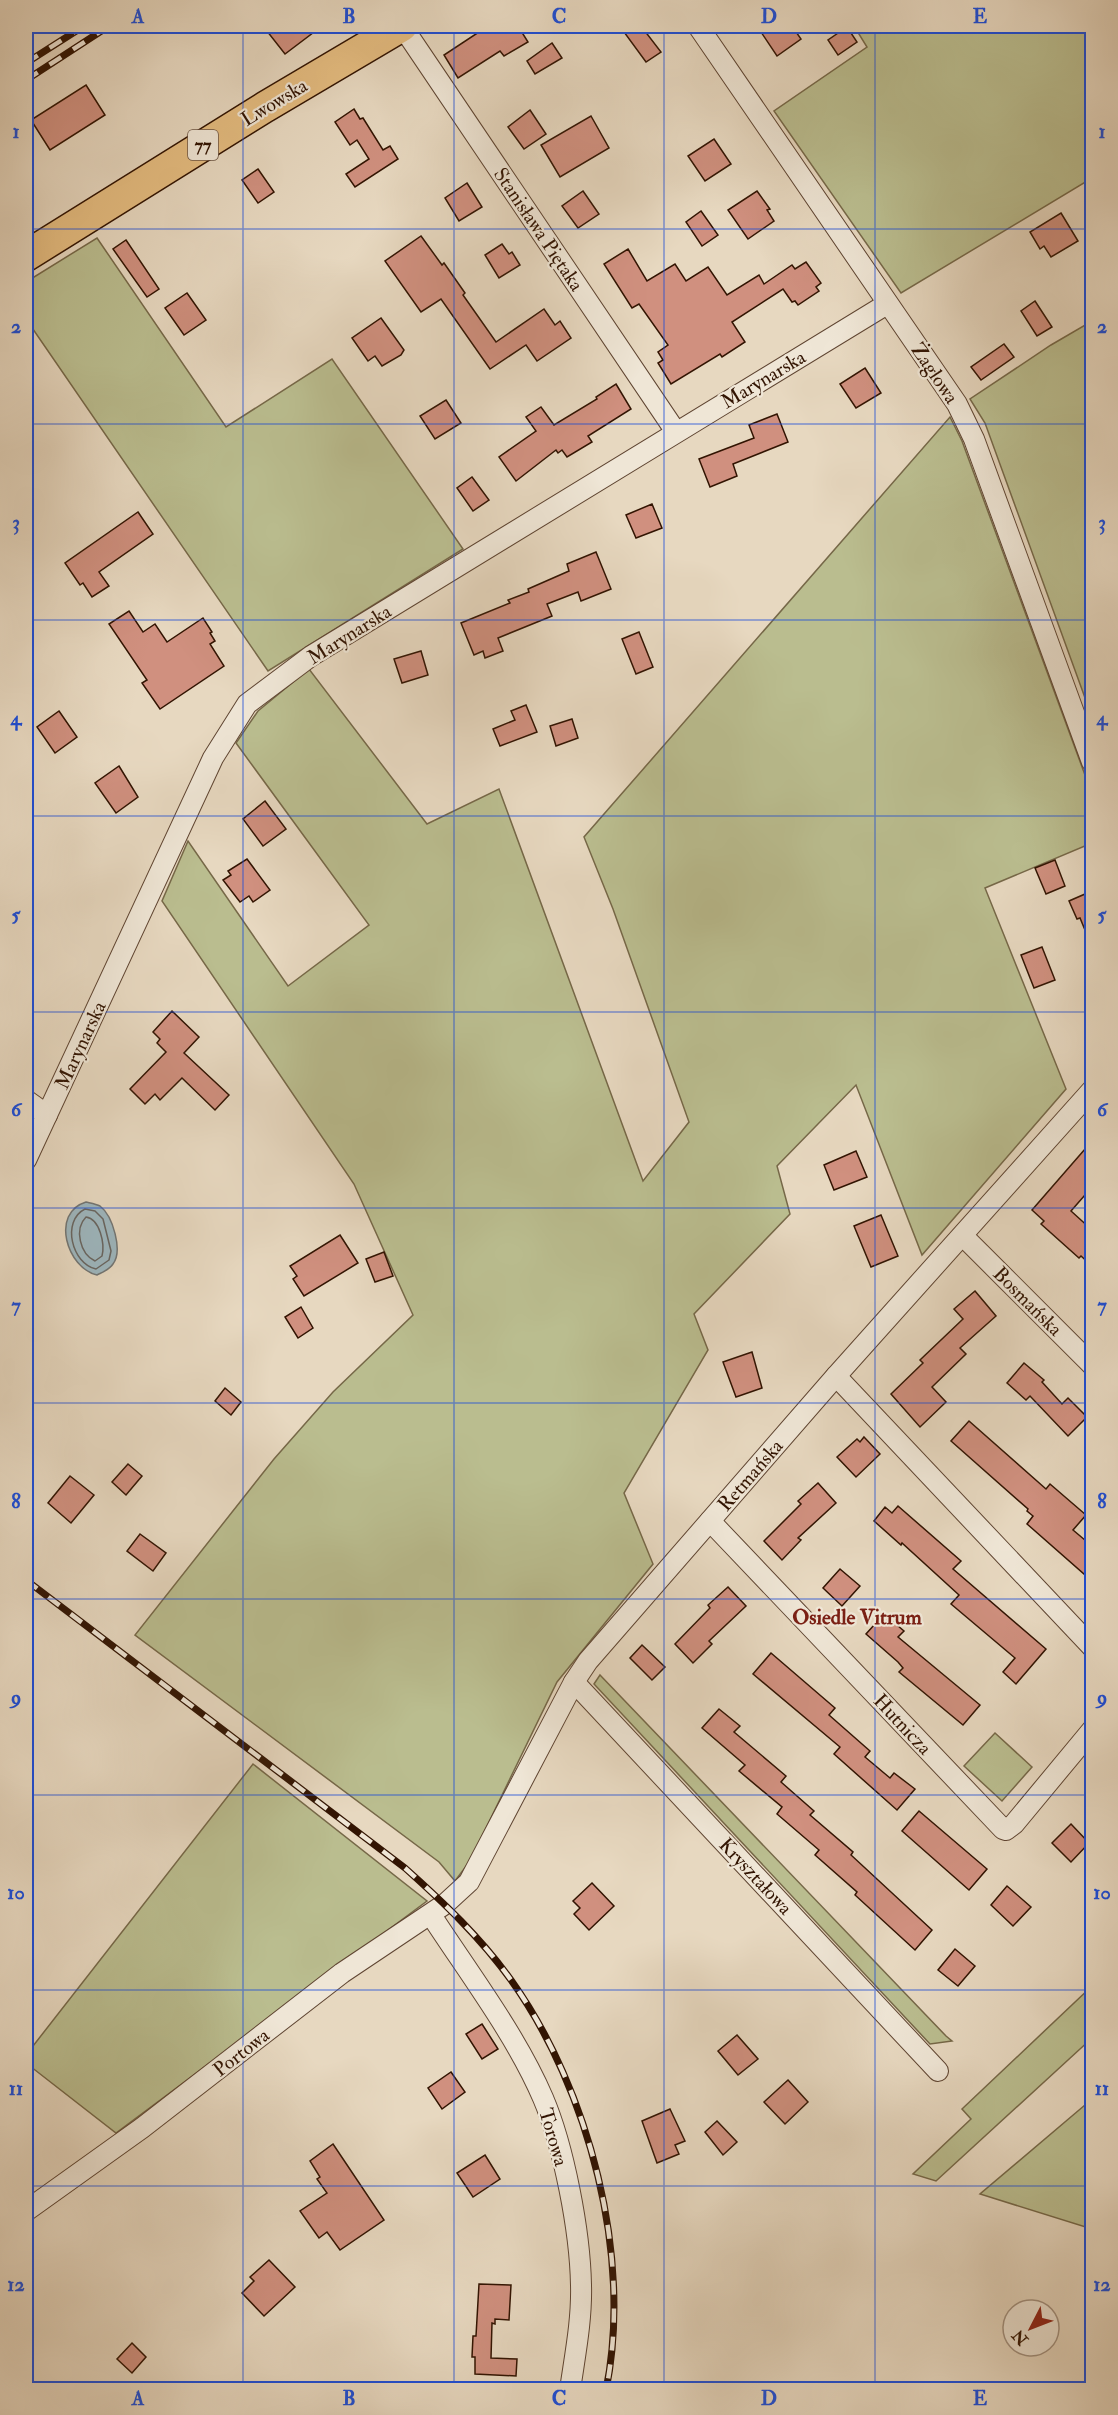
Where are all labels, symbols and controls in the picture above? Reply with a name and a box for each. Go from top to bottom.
text: A [131,4,145,29]
text: B [342,4,356,29]
text: C [552,4,566,29]
text: D [761,4,777,29]
text: E [973,4,988,29]
street label: Lwowska [237,73,313,132]
text: 1 [12,119,20,144]
text: 1 [1098,119,1106,144]
road number: 77 [188,130,218,160]
street label: Stanisława Piętaka [488,163,590,296]
text: 2 [11,314,21,339]
text: 2 [1097,314,1107,339]
street label: Żaglowa [905,337,965,409]
street label: Marynarska [716,344,811,414]
text: 3 [12,510,20,535]
text: 3 [1098,510,1106,535]
street label: Marynarska [303,598,396,670]
text: 4 [10,706,23,731]
text: 4 [1096,706,1109,731]
text: 5 [12,902,22,927]
text: 5 [1098,902,1108,927]
street label: Marynarska [49,997,112,1093]
text: 6 [11,1097,23,1122]
text: 6 [1097,1097,1109,1122]
street label: Bosmańska [988,1261,1068,1342]
text: 7 [11,1293,21,1318]
text: 7 [1097,1293,1107,1318]
street label: Retmańska [712,1434,789,1517]
text: 8 [11,1489,21,1514]
text: 8 [1097,1489,1107,1514]
district label: Osiedle Vitrum [792,1604,922,1631]
text: 9 [9,1685,21,1710]
text: 9 [1095,1685,1107,1710]
street label: Hutnicza [868,1689,938,1761]
street label: Kryształowa [714,1833,798,1921]
text: 10 [7,1880,25,1905]
text: 10 [1093,1880,1111,1905]
street label: Portowa [208,2022,275,2082]
text: 11 [9,2076,23,2101]
text: 11 [1095,2076,1109,2101]
street label: Torowa [533,2105,574,2170]
text: 12 [7,2272,25,2297]
text: 12 [1093,2272,1111,2297]
north arrow [1001,2298,1061,2358]
text: N [1008,2325,1033,2350]
text: A [131,2386,145,2411]
text: B [342,2386,356,2411]
text: C [552,2386,566,2411]
text: D [761,2386,777,2411]
text: E [973,2386,988,2411]

